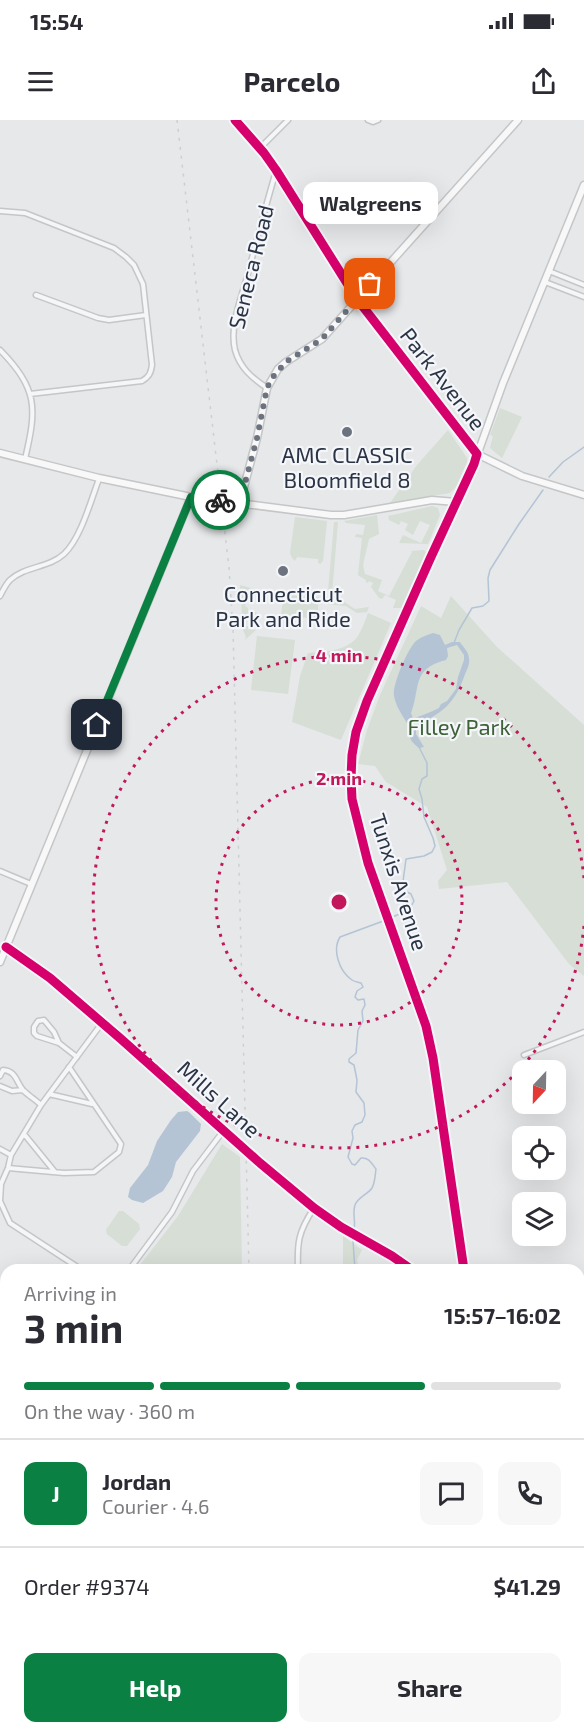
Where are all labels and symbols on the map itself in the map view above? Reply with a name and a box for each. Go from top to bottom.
callout: Walgreens [302,182,437,224]
street label: Seneca Road [222,202,278,332]
pin [344,258,395,309]
street label: Park Avenue [396,322,492,435]
marker: AMC CLASSIC Bloomfield 8 [340,425,354,439]
place label: AMC CLASSIC Bloomfield 8 [282,441,412,492]
courier [190,470,250,530]
marker: Connecticut Park and Ride [276,564,290,578]
place label: Connecticut Park and Ride [215,580,351,631]
text: 4 min [316,644,363,666]
pin [71,699,122,750]
park label: Filley Park [407,713,511,739]
text: 2 min [316,767,362,789]
street label: Tunxis Avenue [366,810,434,953]
centre of rings [329,892,349,912]
street label: Mills Lane [173,1055,266,1142]
north arrow [512,1060,566,1114]

